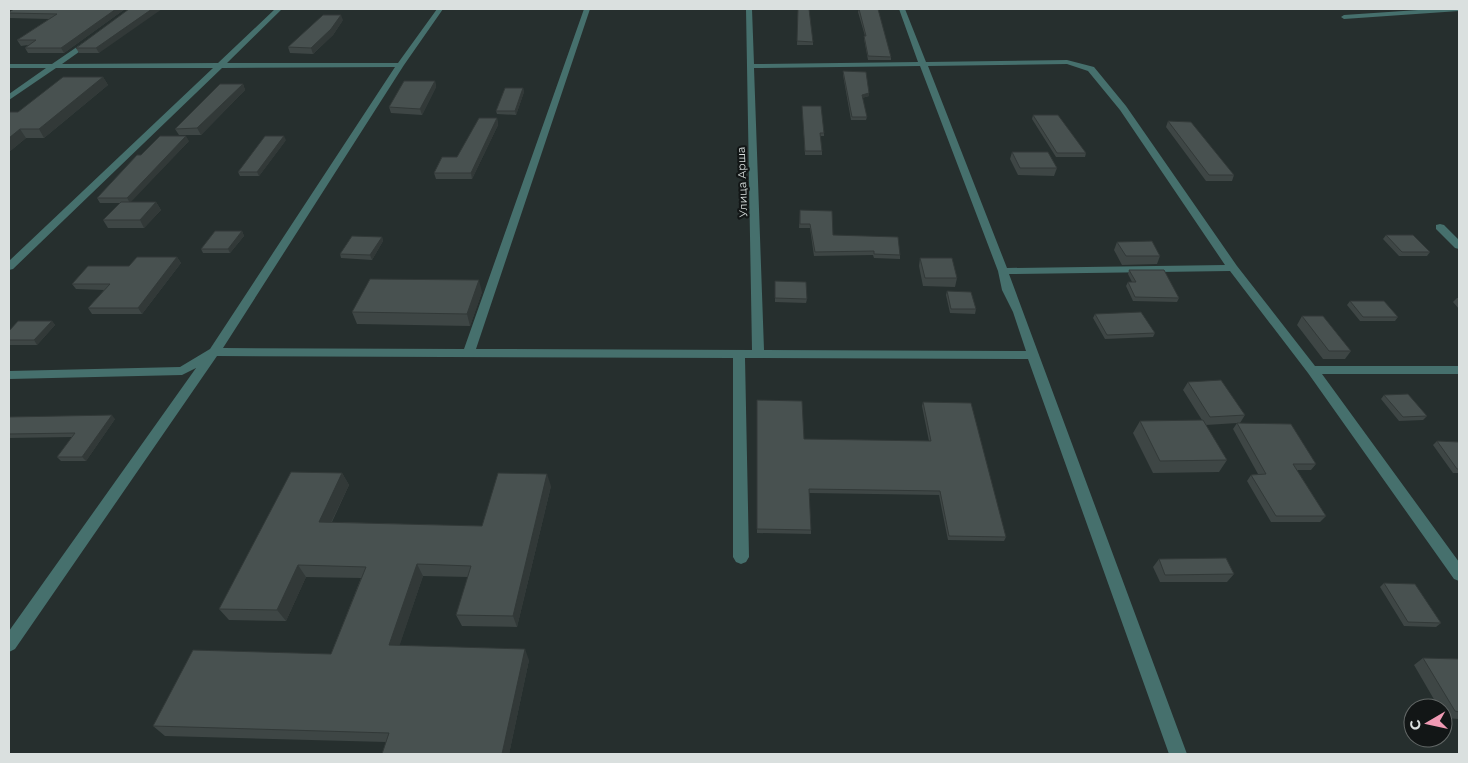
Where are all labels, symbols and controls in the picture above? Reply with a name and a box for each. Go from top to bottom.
street label: Улица Арша [734,146,750,218]
north arrow [1403,698,1453,748]
text: С [1405,719,1425,731]

